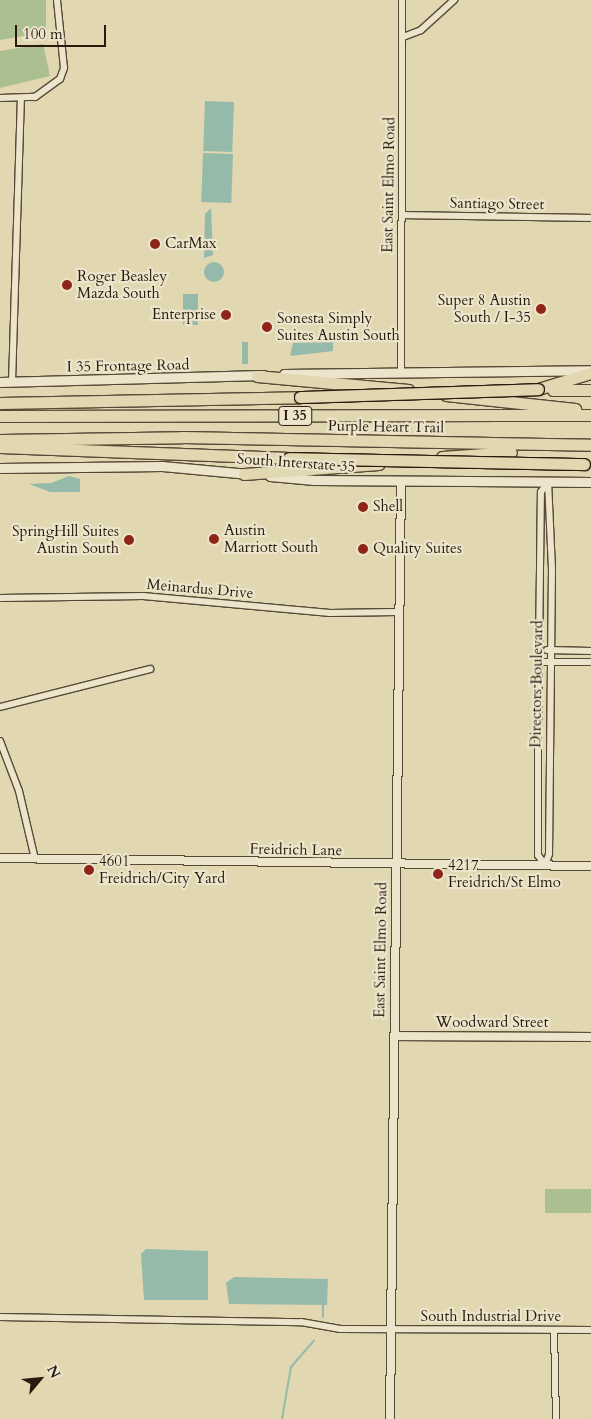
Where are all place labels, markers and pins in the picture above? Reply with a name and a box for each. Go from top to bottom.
place label: CarMax [165,235,216,253]
marker: CarMax [149,238,161,250]
place label: Roger Beasley Mazda South [77,267,167,302]
marker: Roger Beasley Mazda South [61,279,73,291]
place label: Super 8 Austin South / I-35 [438,291,531,326]
marker: Super 8 Austin South / I-35 [535,303,547,315]
place label: Enterprise [152,306,216,324]
marker: Enterprise [220,309,232,321]
place label: Sonesta Simply Suites Austin South [277,309,400,344]
marker: Sonesta Simply Suites Austin South [261,321,273,333]
place label: Shell [373,498,403,516]
marker: Shell [357,501,369,513]
place label: Austin Marriott South [224,521,318,556]
place label: SpringHill Suites Austin South [12,522,119,557]
marker: Austin Marriott South [208,533,220,545]
marker: SpringHill Suites Austin South [123,534,135,546]
place label: Quality Suites [373,540,462,558]
marker: Quality Suites [357,543,369,555]
place label: 4601 Freidrich/City Yard [99,852,225,887]
place label: 4217 Freidrich/St Elmo [448,856,561,891]
marker: 4601 Freidrich/City Yard [83,864,95,876]
marker: 4217 Freidrich/St Elmo [432,868,444,880]

